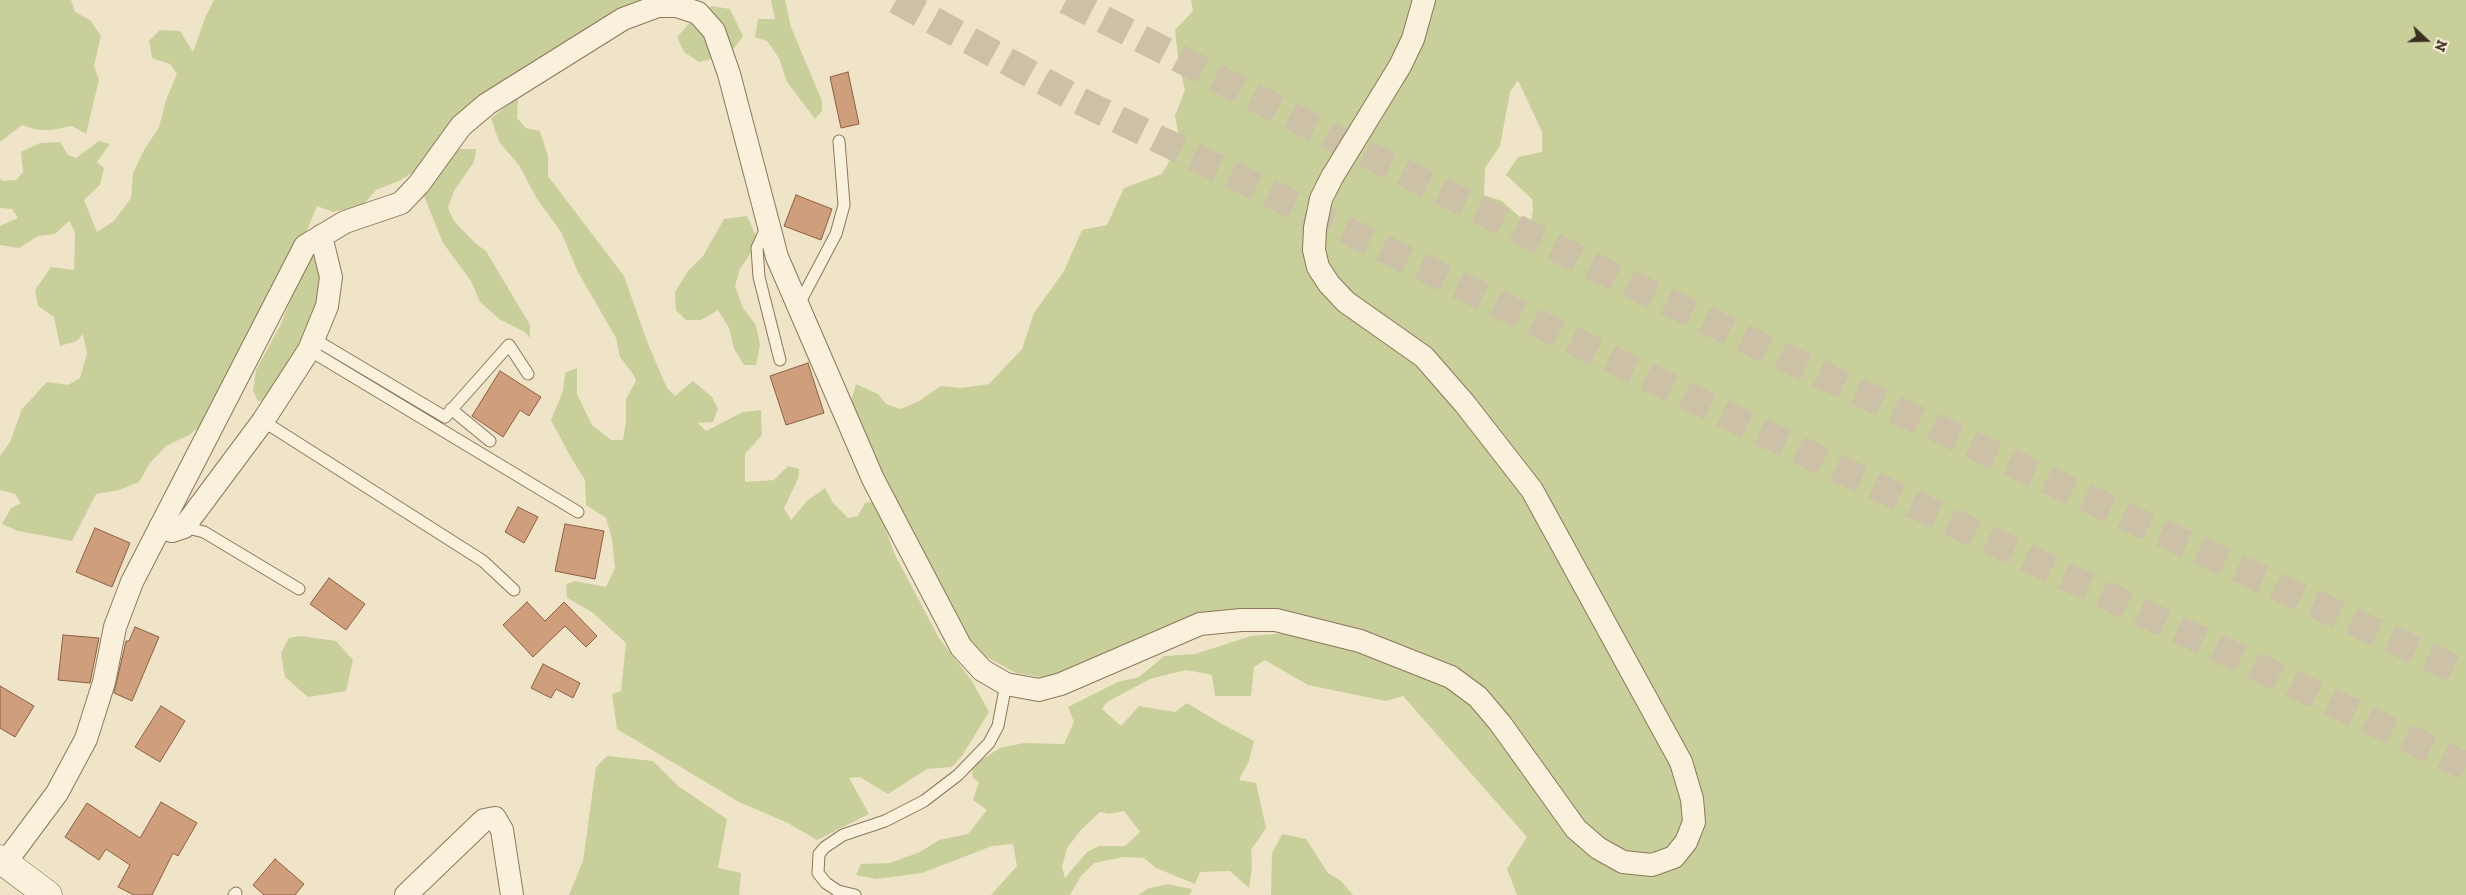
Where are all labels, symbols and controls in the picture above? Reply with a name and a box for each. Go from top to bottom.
north arrow [2401,15,2451,65]
text: N [2431,38,2450,54]

